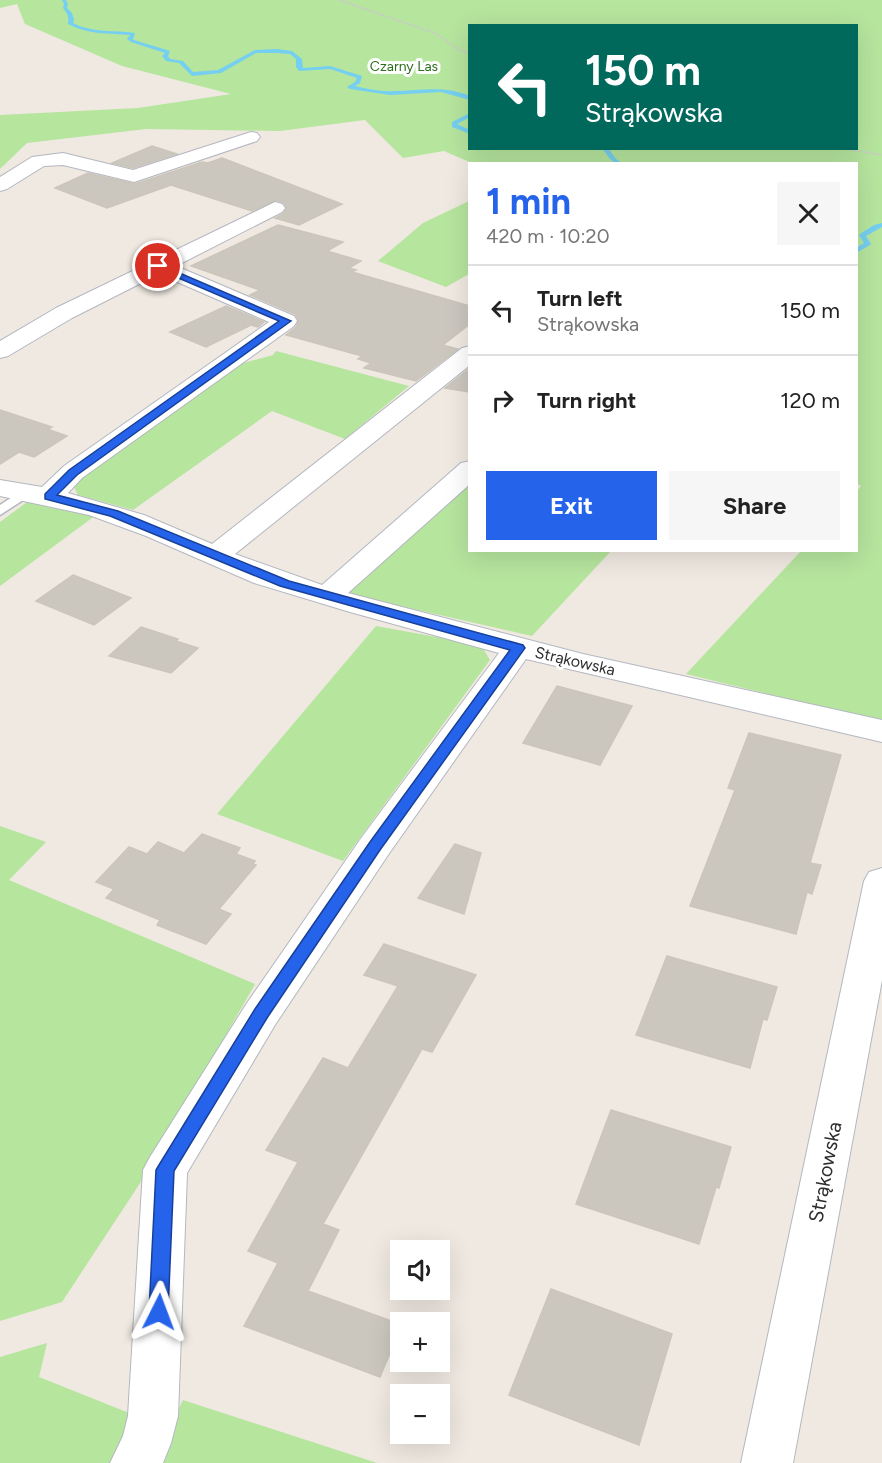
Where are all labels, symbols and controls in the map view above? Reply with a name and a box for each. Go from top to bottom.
text: 150 m [585,45,701,96]
icon: left [486,48,564,126]
park label: Czarny Las [370,58,438,75]
text: Strąkowska [585,96,723,129]
text: 1 min [486,180,571,223]
button: close [777,182,840,245]
text: 420 m · 10:20 [486,224,609,248]
pin [132,240,183,291]
icon: arrive [141,249,174,282]
text: Turn left [537,285,623,312]
icon: left [486,294,519,327]
text: 150 m [780,297,840,324]
text: Strąkowska [537,312,639,336]
icon: right [486,384,519,417]
text: Turn right [537,387,636,414]
text: 120 m [780,387,840,414]
button: Exit [486,471,657,540]
button: Share [669,471,840,540]
street label: Strąkowska [533,643,617,679]
street label: Strąkowska [803,1120,847,1224]
map controls [390,1240,450,1444]
button: sound [390,1240,450,1300]
position arrow [127,1280,191,1344]
button: + [390,1312,450,1372]
button: − [390,1384,450,1444]

